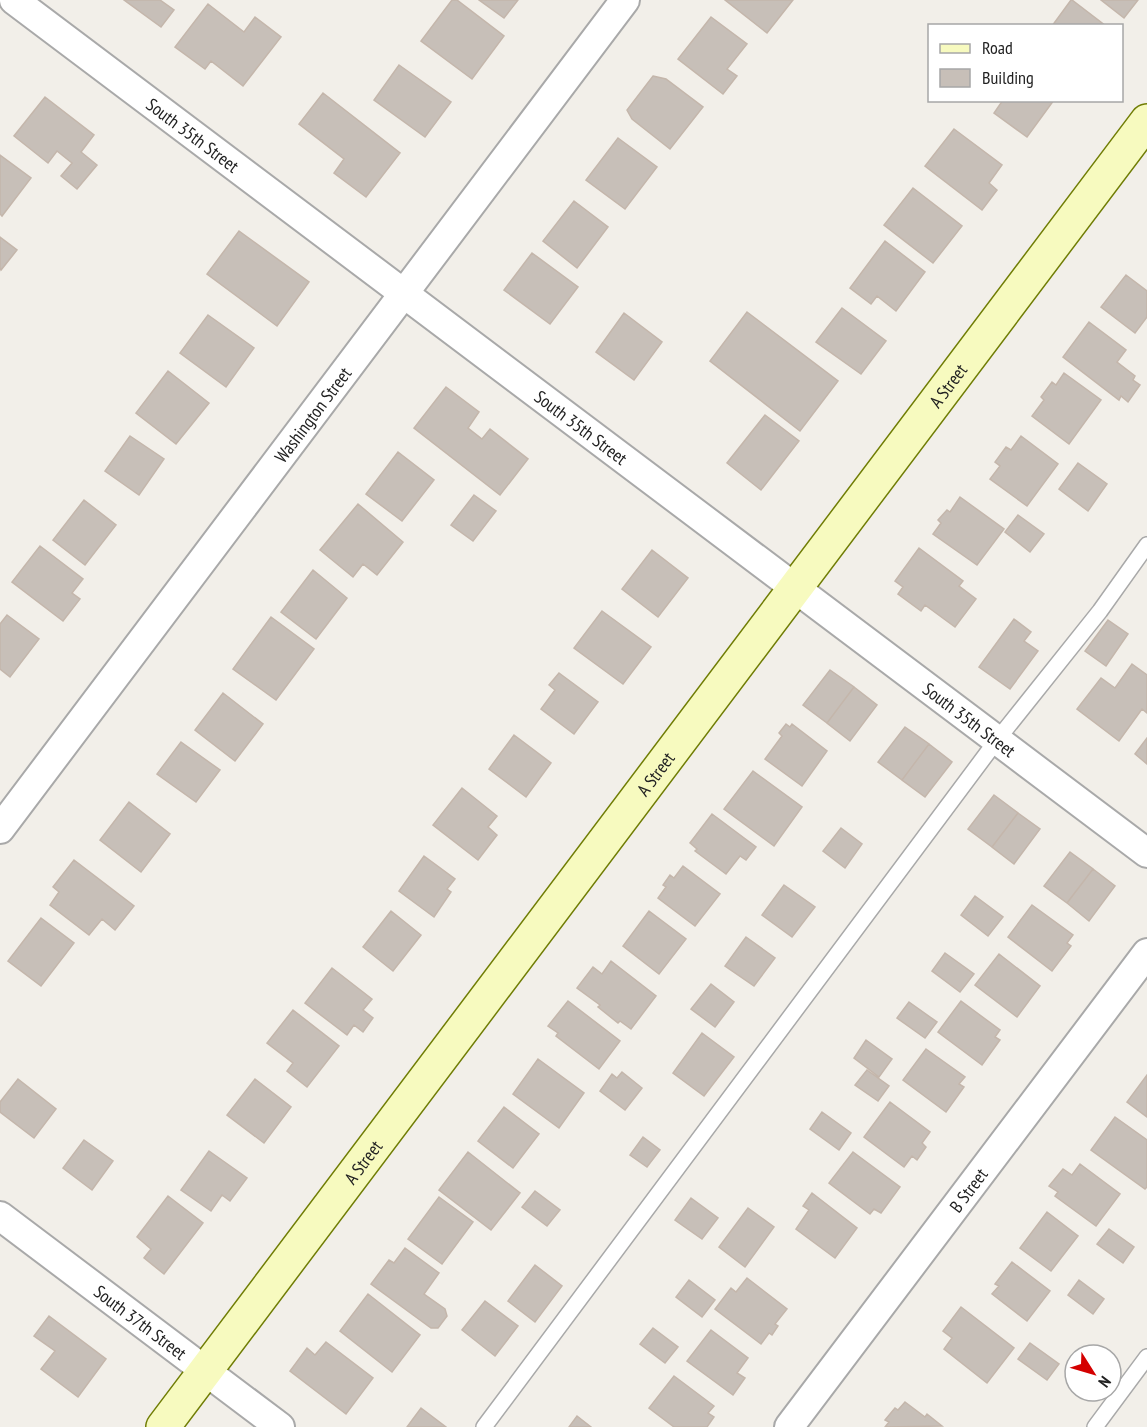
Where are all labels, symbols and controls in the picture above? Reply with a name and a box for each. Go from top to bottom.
legend [928,24,1123,102]
text: Road [982,36,1013,59]
text: Building [982,66,1034,89]
street label: South 35th Street [142,92,244,177]
street label: A Street [924,359,972,412]
street label: Washington Street [269,362,356,467]
street label: South 35th Street [530,385,632,469]
street label: South 35th Street [919,677,1020,762]
street label: A Street [631,747,679,800]
street label: A Street [339,1135,387,1188]
street label: B Street [944,1163,992,1217]
street label: South 37th Street [90,1280,191,1364]
north arrow [1063,1343,1123,1403]
text: N [1094,1373,1116,1391]

